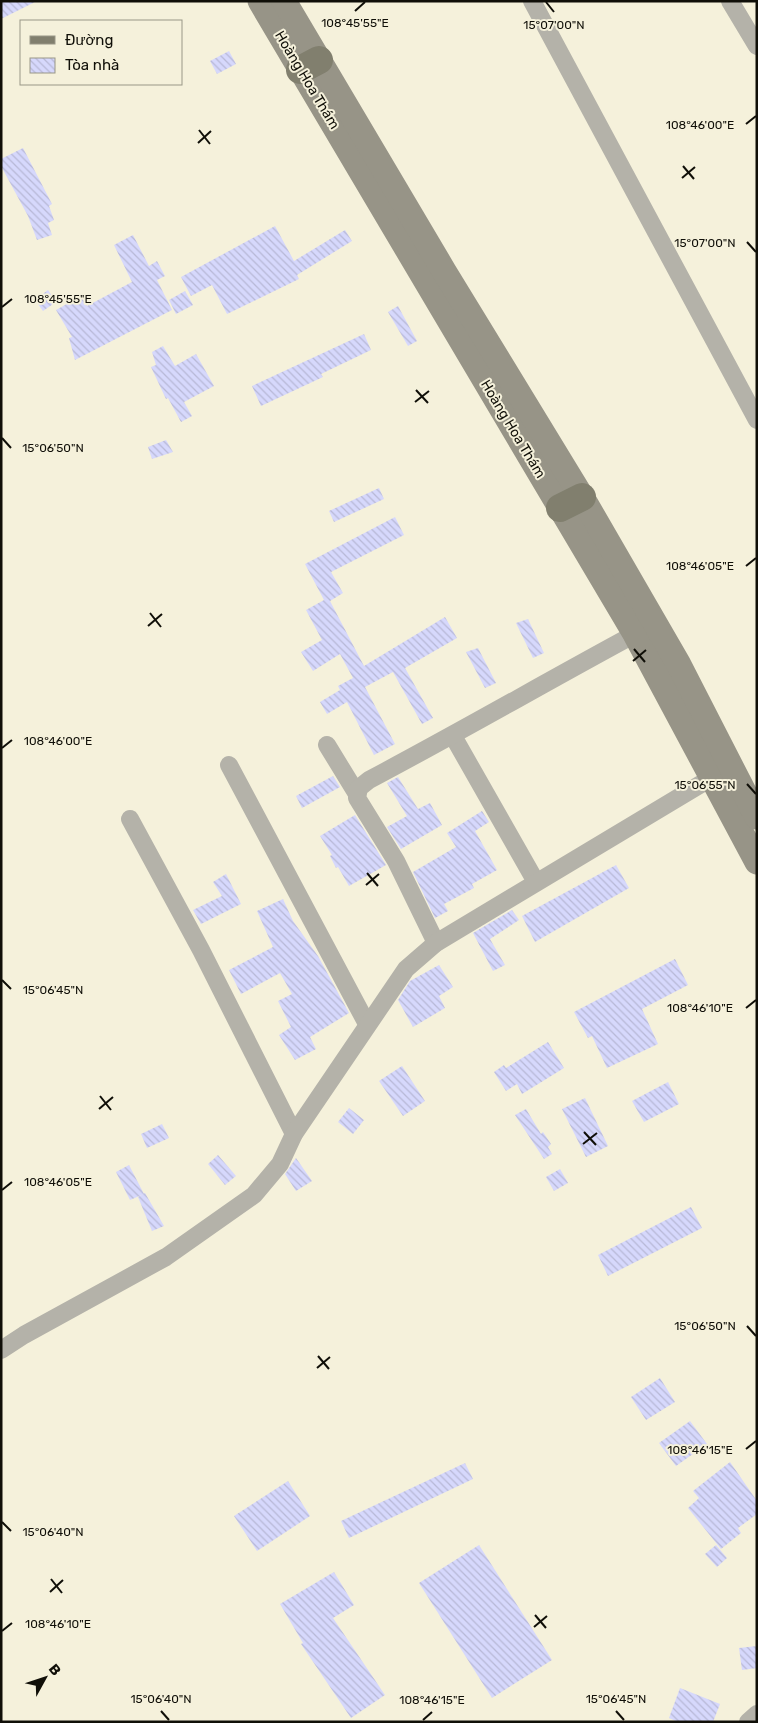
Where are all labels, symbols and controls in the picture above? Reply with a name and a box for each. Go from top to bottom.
text: 108°45'55"E [321,16,389,30]
text: 15°07'00"N [523,18,585,32]
legend [20,20,182,85]
street label: Hoàng Hoa Thám [271,28,343,132]
text: Đường [65,31,113,49]
text: Tòa nhà [65,56,119,74]
text: 108°46'00"E [666,118,734,132]
text: 15°07'00"N [674,236,736,250]
text: 108°45'55"E [24,292,92,306]
street label: Hoàng Hoa Thám [477,377,549,481]
text: 15°06'50"N [22,441,84,455]
text: 108°46'05"E [666,559,734,573]
text: 108°46'00"E [24,734,92,748]
text: 15°06'55"N [674,778,736,792]
text: 15°06'45"N [23,983,83,997]
text: 108°46'10"E [667,1001,733,1015]
text: 108°46'05"E [24,1175,92,1189]
text: 15°06'50"N [674,1319,736,1333]
text: 108°46'15"E [667,1443,733,1457]
text: 15°06'40"N [22,1525,84,1539]
text: 108°46'10"E [25,1617,91,1631]
north arrow [20,1653,70,1703]
text: B [45,1661,64,1679]
text: 15°06'40"N [130,1692,192,1706]
text: 15°06'45"N [586,1692,646,1706]
text: 108°46'15"E [399,1693,465,1707]

